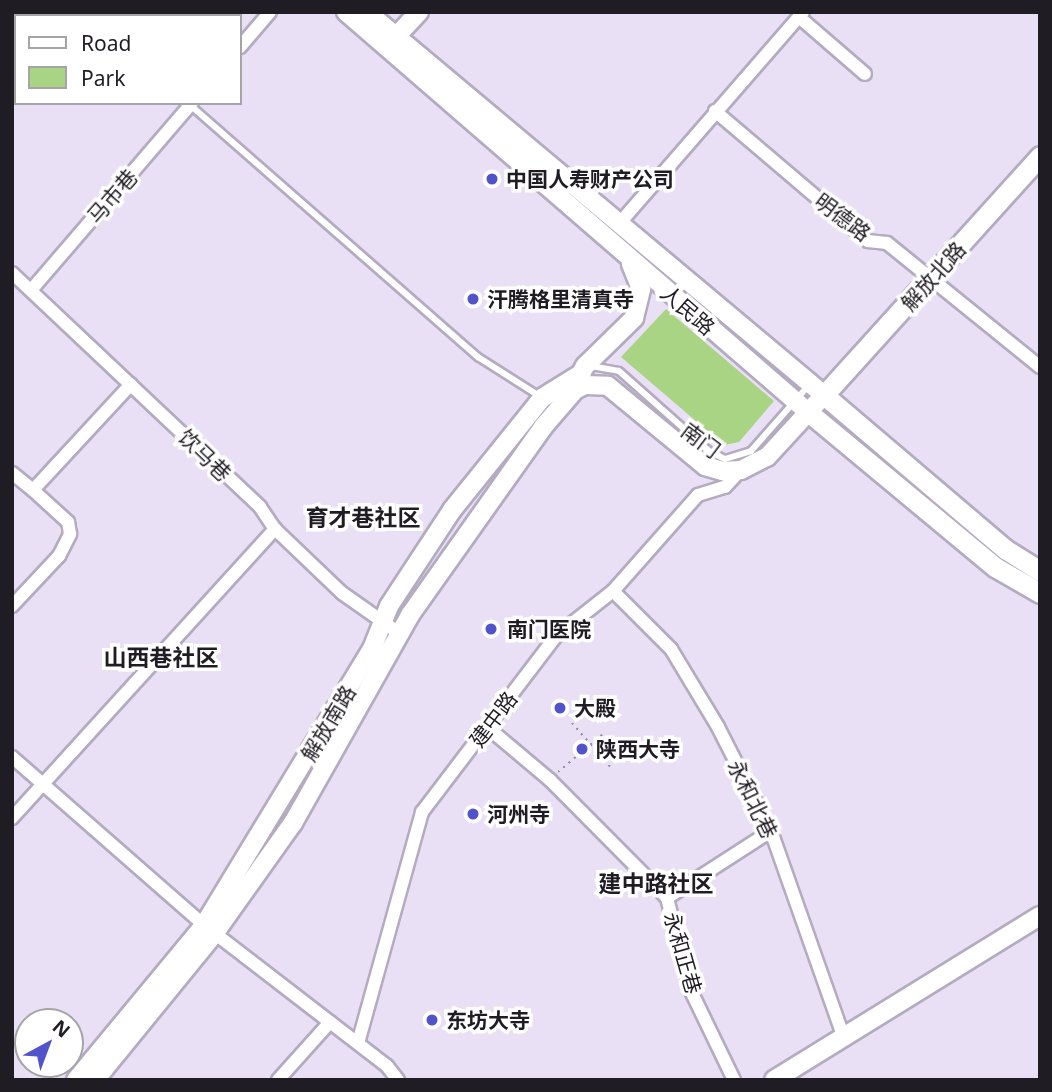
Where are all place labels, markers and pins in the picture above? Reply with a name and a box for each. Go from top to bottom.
place label: 中国人寿财产公司 [506,166,674,192]
marker: 中国人寿财产公司 [484,171,500,187]
place label: 汗腾格里清真寺 [487,286,634,312]
marker: 汗腾格里清真寺 [465,291,481,307]
place label: 南门医院 [507,616,591,642]
marker: 南门医院 [481,619,501,639]
place label: 大殿 [574,695,616,721]
marker: 大殿 [552,700,568,716]
place label: 陕西大寺 [596,736,680,762]
marker: 陕西大寺 [574,741,590,757]
place label: 河州寺 [487,801,550,827]
marker: 河州寺 [465,806,481,822]
place label: 东坊大寺 [446,1007,530,1033]
marker: 东坊大寺 [424,1012,440,1028]

